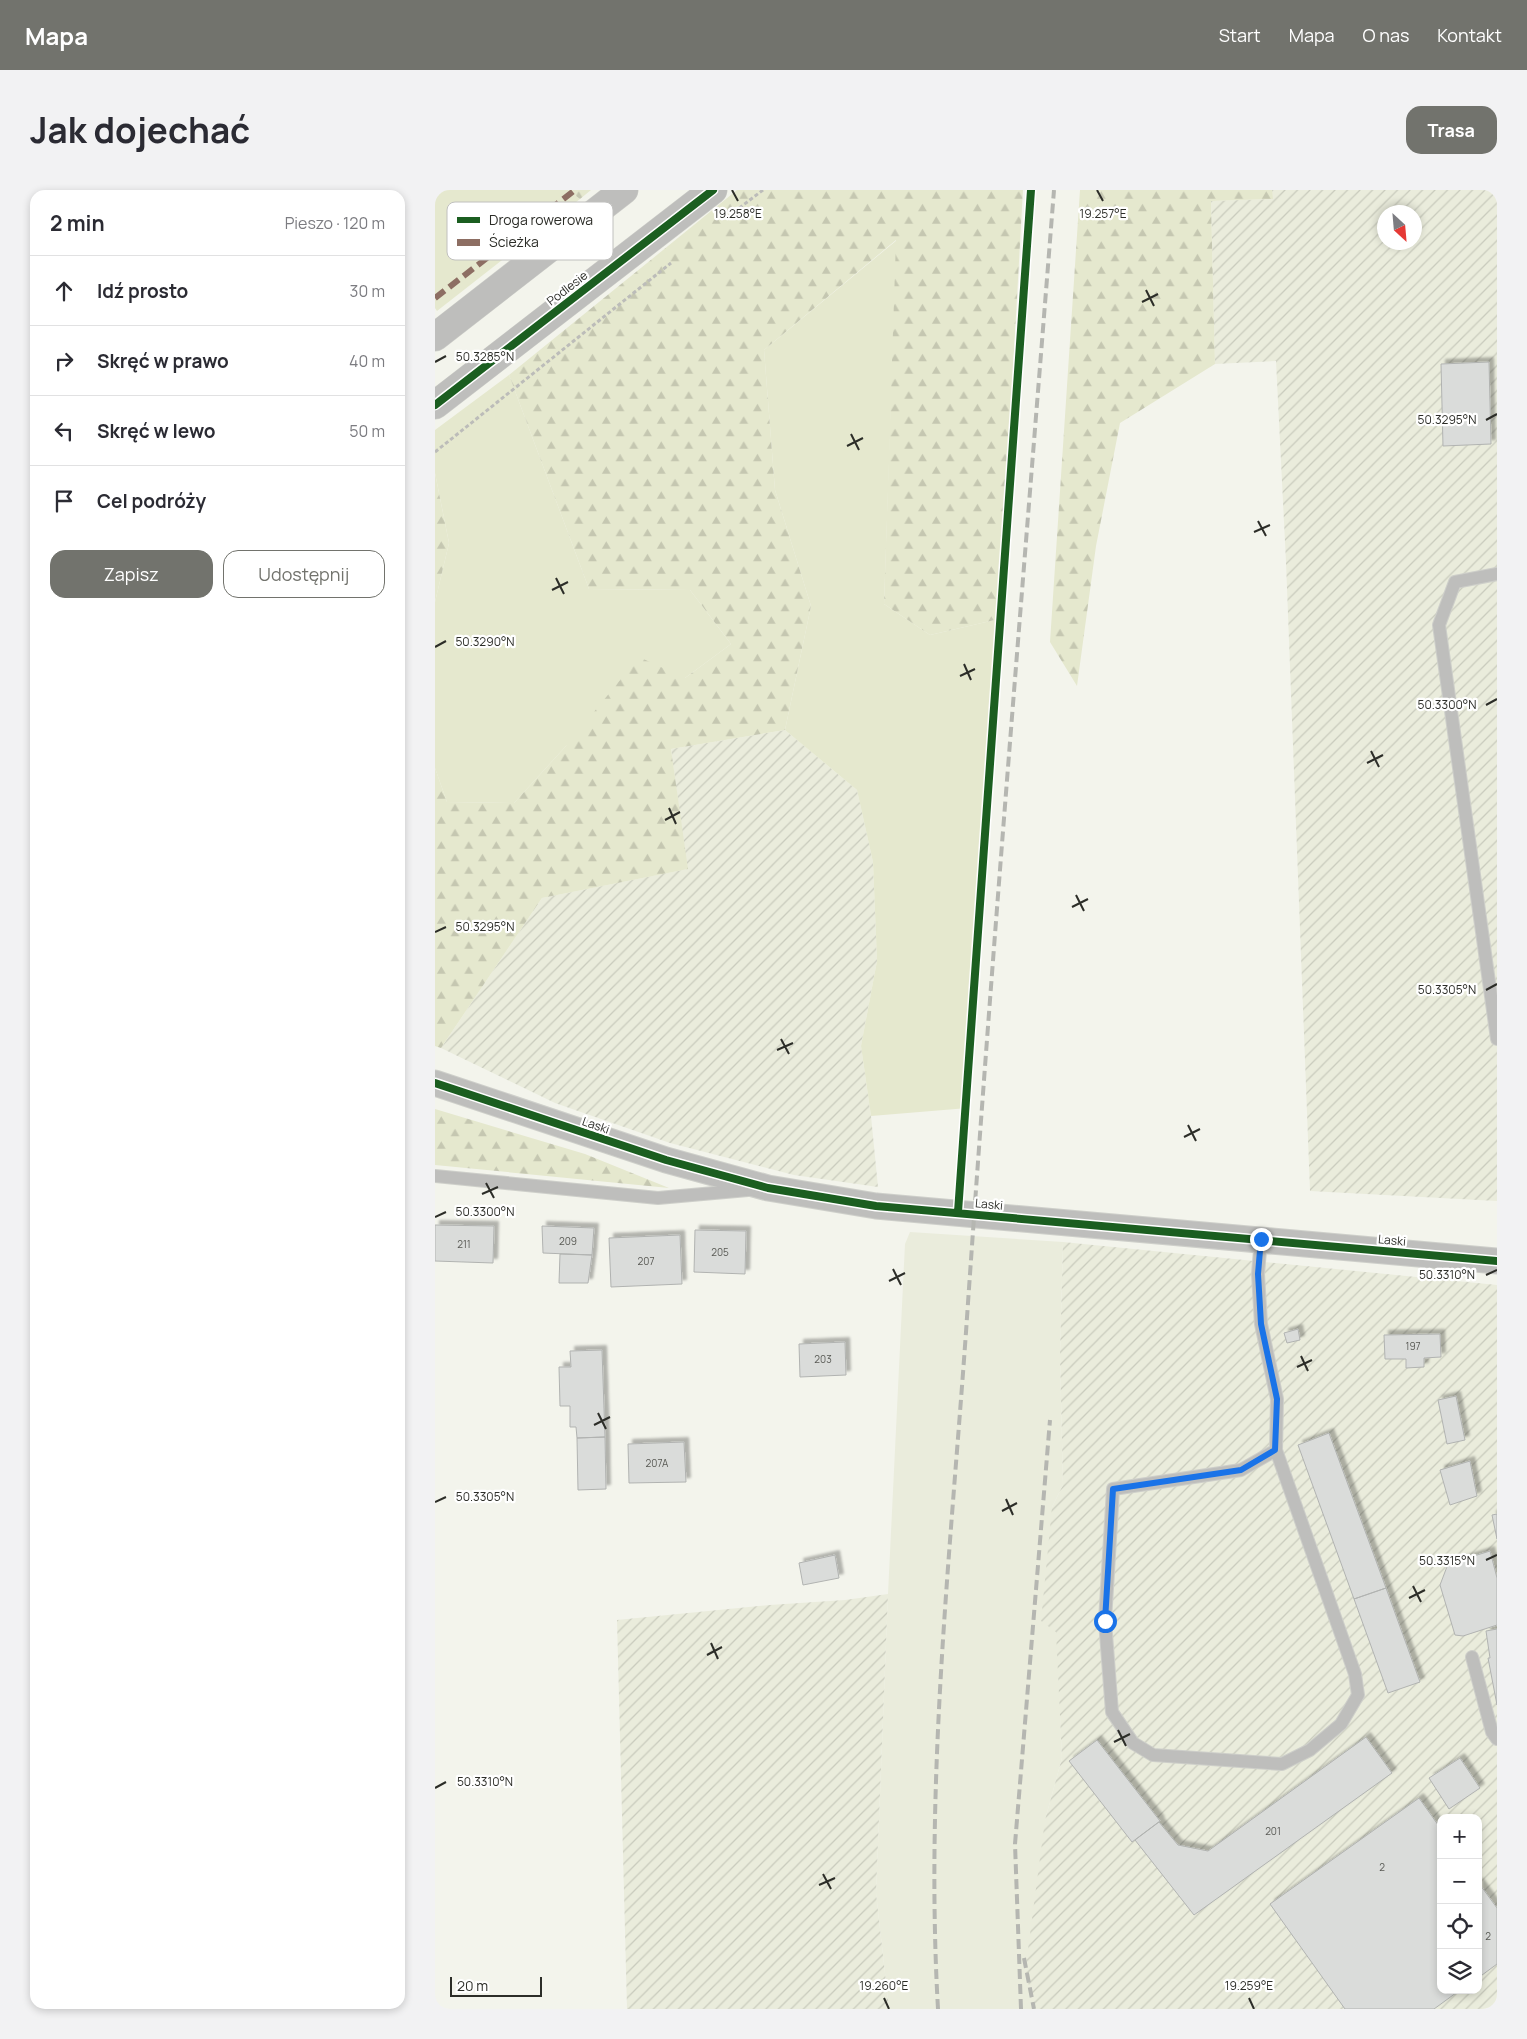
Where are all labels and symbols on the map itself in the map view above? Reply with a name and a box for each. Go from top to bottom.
legend [447,202,613,260]
text: 19.258°E [714,205,762,222]
text: 19.257°E [1080,205,1127,222]
north arrow [1377,205,1422,250]
text: Droga rowerowa [489,210,593,229]
text: Ścieżka [489,232,539,251]
street label: Podlesie [543,267,591,309]
text: 50.3285°N [456,348,514,365]
text: 50.3295°N [1418,411,1476,428]
text: 50.3290°N [455,633,515,650]
text: 50.3300°N [1418,696,1476,713]
text: 50.3295°N [456,918,514,935]
text: 50.3305°N [1418,981,1476,998]
street label: Laski [580,1112,612,1138]
street label: Laski [974,1194,1004,1214]
text: 50.3300°N [456,1203,514,1220]
route end [1250,1228,1273,1251]
street label: Laski [1377,1230,1407,1250]
house number: 209 [559,1234,577,1248]
house number: 211 [457,1237,471,1251]
house number: 205 [711,1245,729,1259]
house number: 207 [638,1254,654,1268]
text: 50.3310°N [1419,1266,1475,1283]
house number: 197 [1406,1339,1421,1353]
house number: 203 [814,1352,832,1366]
house number: 207A [646,1456,669,1470]
text: 50.3305°N [456,1488,514,1505]
text: 50.3315°N [1419,1552,1475,1569]
route start [1094,1610,1117,1633]
text: 50.3310°N [457,1773,513,1790]
house number: 201 [1265,1824,1281,1838]
house number: 2 [1379,1860,1385,1874]
house number: 2 [1485,1929,1491,1943]
scale bar [450,1974,543,1997]
text: 19.260°E [860,1977,909,1994]
text: 19.259°E [1225,1977,1273,1994]

